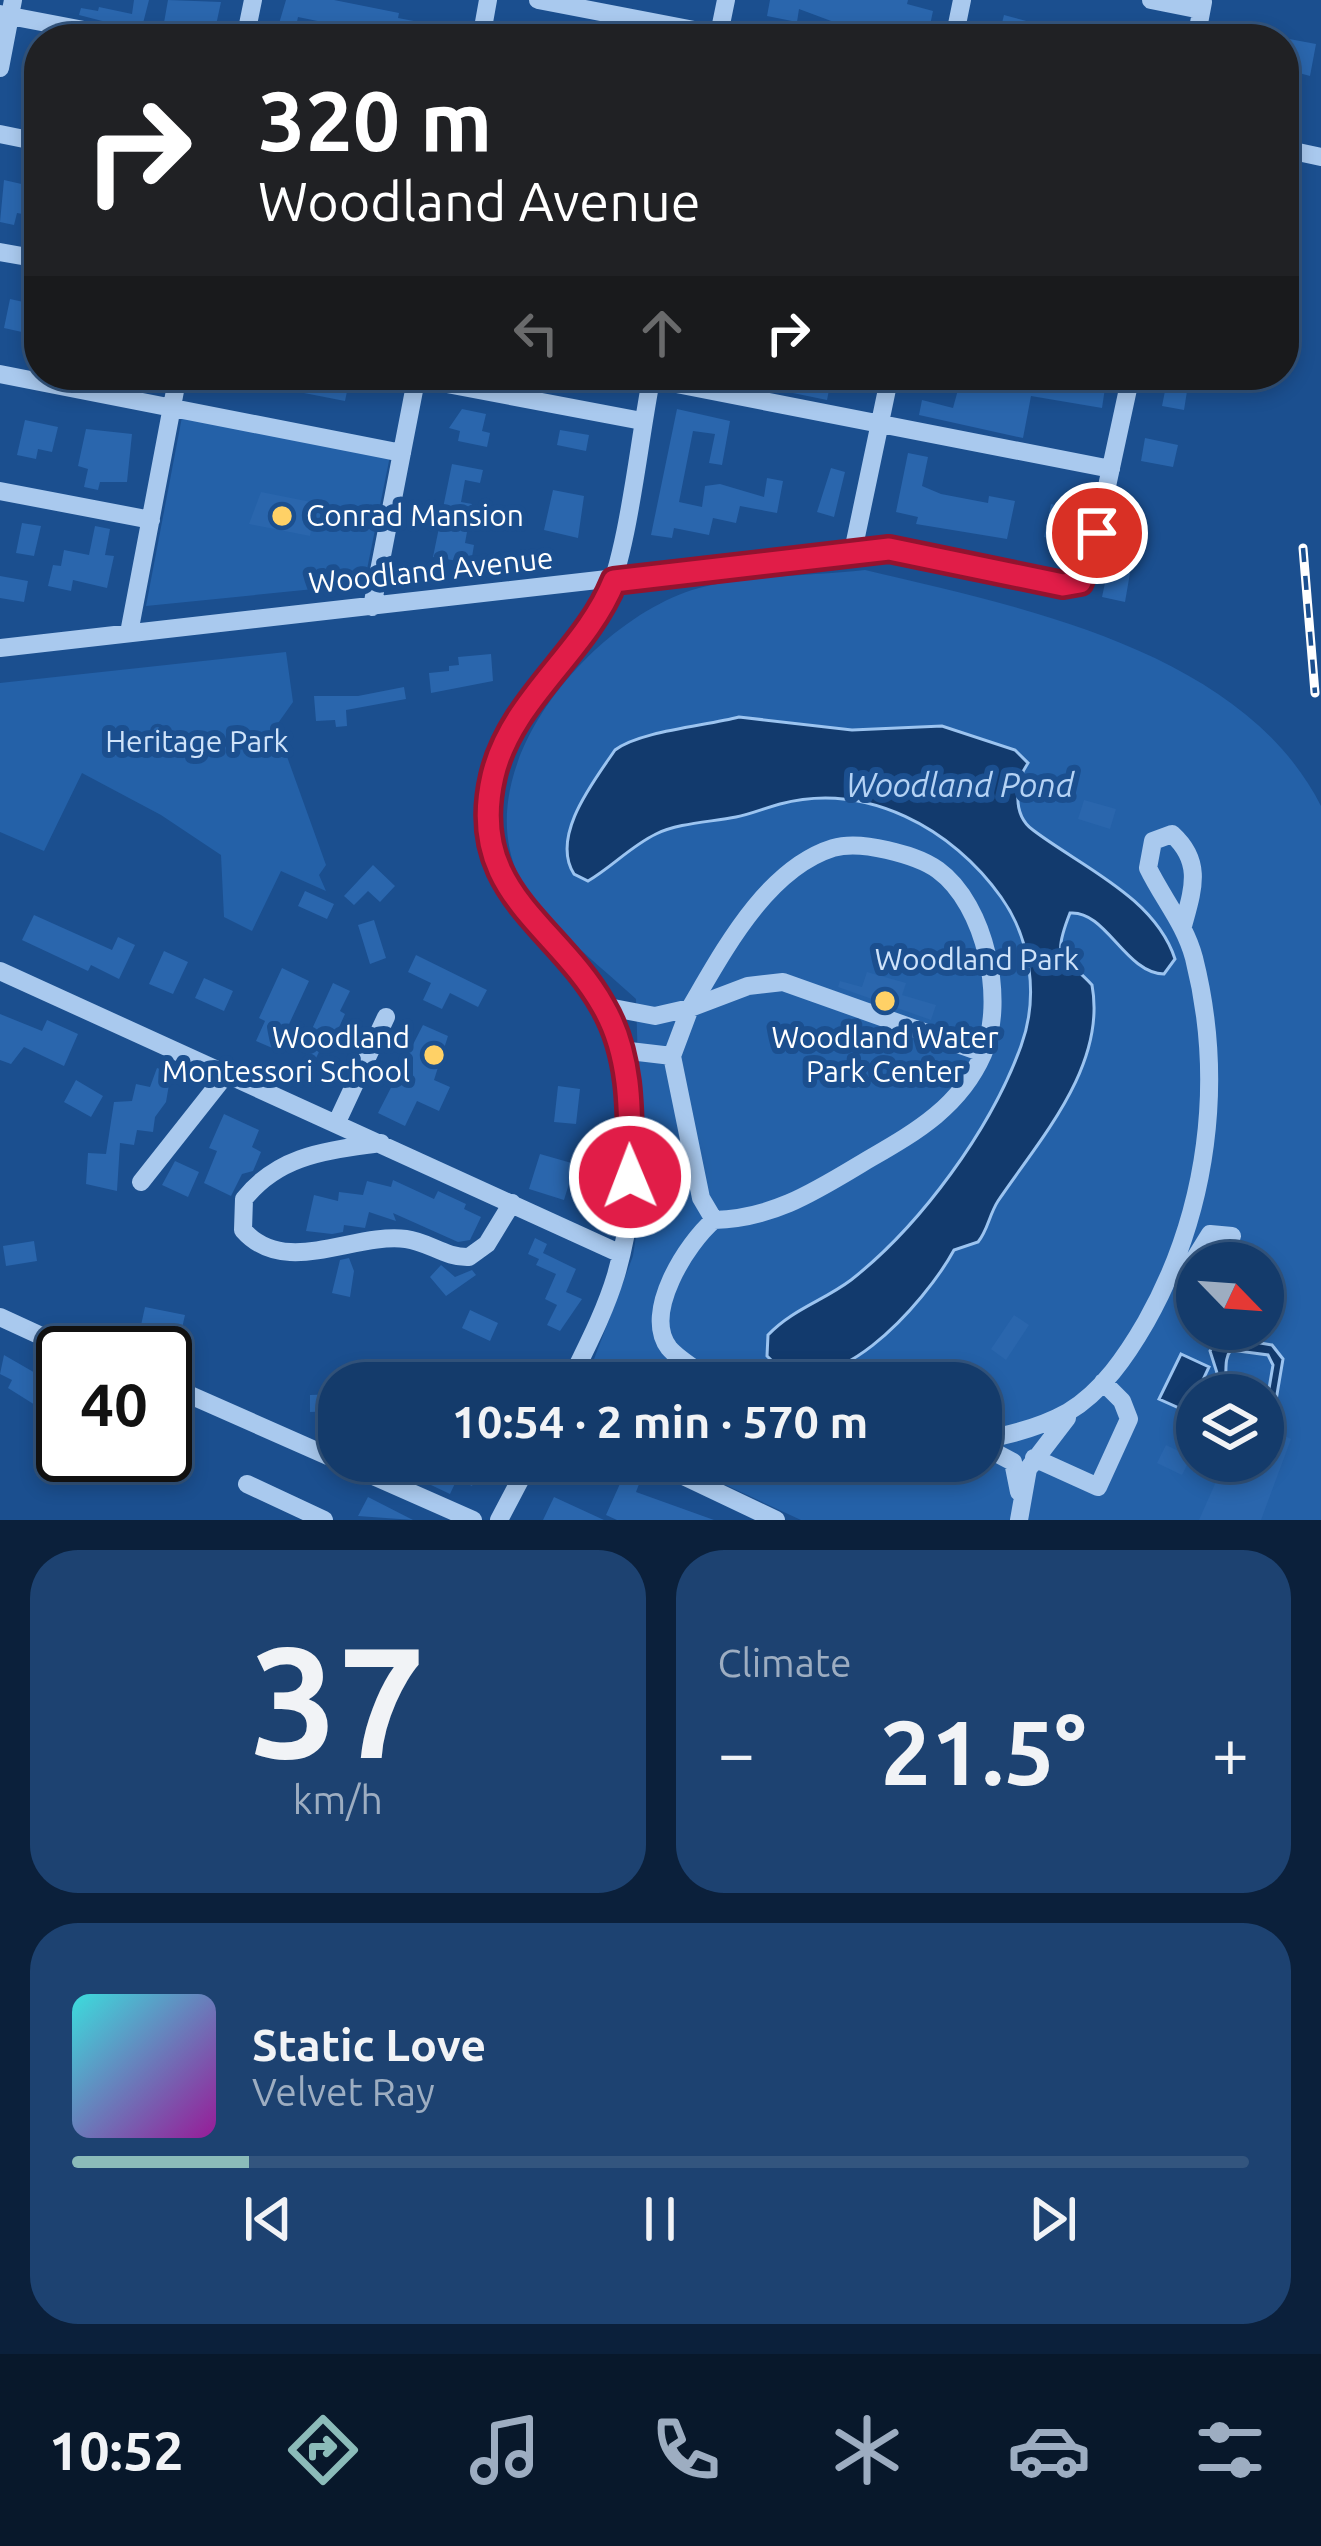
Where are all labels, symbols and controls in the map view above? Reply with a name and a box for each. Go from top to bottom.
icon: right [60,72,216,228]
text: 320 m [258,73,492,167]
text: Woodland Avenue [258,171,701,231]
icon: left [503,300,569,366]
icon: ahead [629,300,695,366]
icon: right [755,300,821,366]
pin [1046,482,1148,584]
place label: Conrad Mansion [306,498,524,532]
icon: arrive [1064,500,1130,566]
marker: Conrad Mansion [269,503,295,529]
street label: Woodland Avenue [307,540,555,600]
park label: Heritage Park [105,724,289,758]
water label: Woodland Pond [846,766,1076,803]
park label: Woodland Park [875,942,1079,976]
marker: Woodland Water Park Center [872,988,898,1014]
place label: Woodland Montessori School [162,1020,410,1088]
place label: Woodland Water Park Center [771,1020,999,1088]
marker: Woodland Montessori School [421,1042,447,1068]
position arrow [567,1114,693,1240]
north arrow [1176,1242,1284,1350]
map controls [1176,1242,1284,1482]
speed limit sign: 40 [36,1326,192,1482]
button: layers [1176,1374,1284,1482]
text: 10:54 · 2 min · 570 m [452,1396,868,1447]
text: 37 [250,1613,426,1787]
text: Climate [718,1641,852,1684]
text: 21.5° [880,1701,1086,1802]
text: − [718,1715,755,1789]
text: + [1212,1715,1249,1789]
text: km/h [293,1778,383,1821]
text: Static Love [252,2019,486,2070]
text: Velvet Ray [252,2070,435,2113]
icon: previous [235,2186,301,2252]
icon: pause [627,2186,693,2252]
icon: next [1020,2186,1086,2252]
icon: directions [281,2408,365,2492]
icon: music [463,2408,547,2492]
icon: phone [644,2408,728,2492]
icon: climate [825,2408,909,2492]
icon: car [1007,2408,1091,2492]
icon: filters [1188,2408,1272,2492]
text: 10:52 [49,2420,184,2480]

